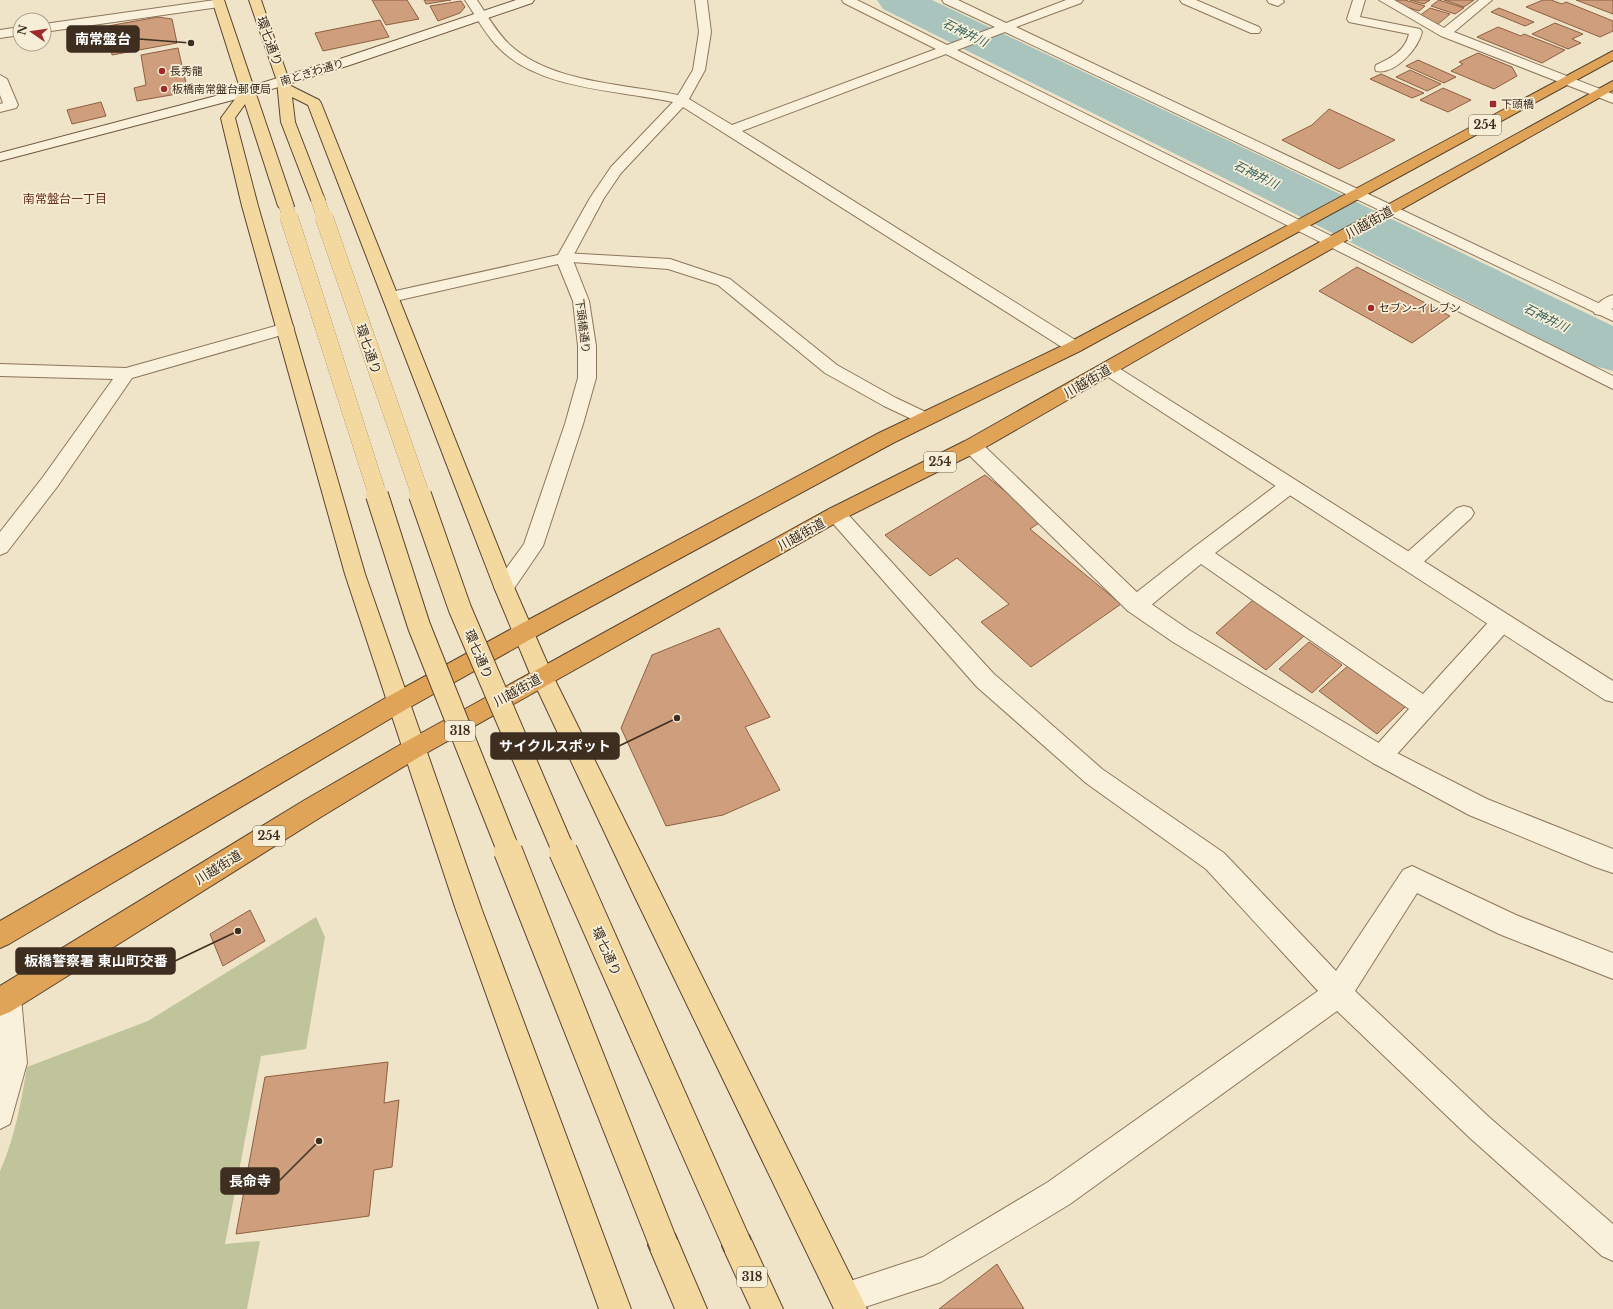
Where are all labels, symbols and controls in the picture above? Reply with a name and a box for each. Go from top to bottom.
north arrow [12,12,52,52]
street label: 環七通り [253,14,286,69]
water label: 石神井川 [940,15,992,51]
text: N [14,22,30,36]
callout: 南常盤台 [67,26,139,52]
text: 南常盤台 [75,30,131,48]
street label: 南ときわ通り [278,56,346,88]
place label: 長秀龍 [170,64,203,78]
marker: 長秀龍 [157,66,167,76]
place label: 板橋南常盤台郵便局 [172,82,271,96]
marker: 板橋南常盤台郵便局 [159,84,169,94]
place label: 下頭橋 [1501,97,1534,111]
marker: 下頭橋 [1488,99,1498,109]
road number: 254 [1469,115,1501,135]
water label: 石神井川 [1231,157,1283,193]
district label: 南常盤台一丁目 [23,191,107,206]
street label: 川越街道 [1342,202,1396,242]
street label: 下頭橋通り [573,298,593,354]
water label: 石神井川 [1521,300,1573,336]
place label: セブン-イレブン [1379,301,1461,315]
marker: セブン-イレブン [1366,303,1376,313]
street label: 環七通り [352,322,385,377]
street label: 川越街道 [1060,361,1114,402]
road number: 254 [924,452,956,472]
street label: 川越街道 [774,514,828,554]
street label: 環七通り [461,627,497,681]
street label: 川越街道 [490,670,544,710]
road number: 318 [445,721,475,741]
callout: サイクルスポット [491,733,619,759]
text: サイクルスポット [499,737,611,755]
road number: 254 [253,826,285,846]
street label: 川越街道 [192,846,245,888]
street label: 環七通り [588,924,625,978]
callout: 板橋警察署 東山町交番 [16,948,175,974]
text: 板橋警察署 東山町交番 [24,952,168,970]
callout: 長命寺 [221,1168,279,1194]
text: 長命寺 [229,1172,271,1190]
road number: 318 [737,1267,767,1287]

